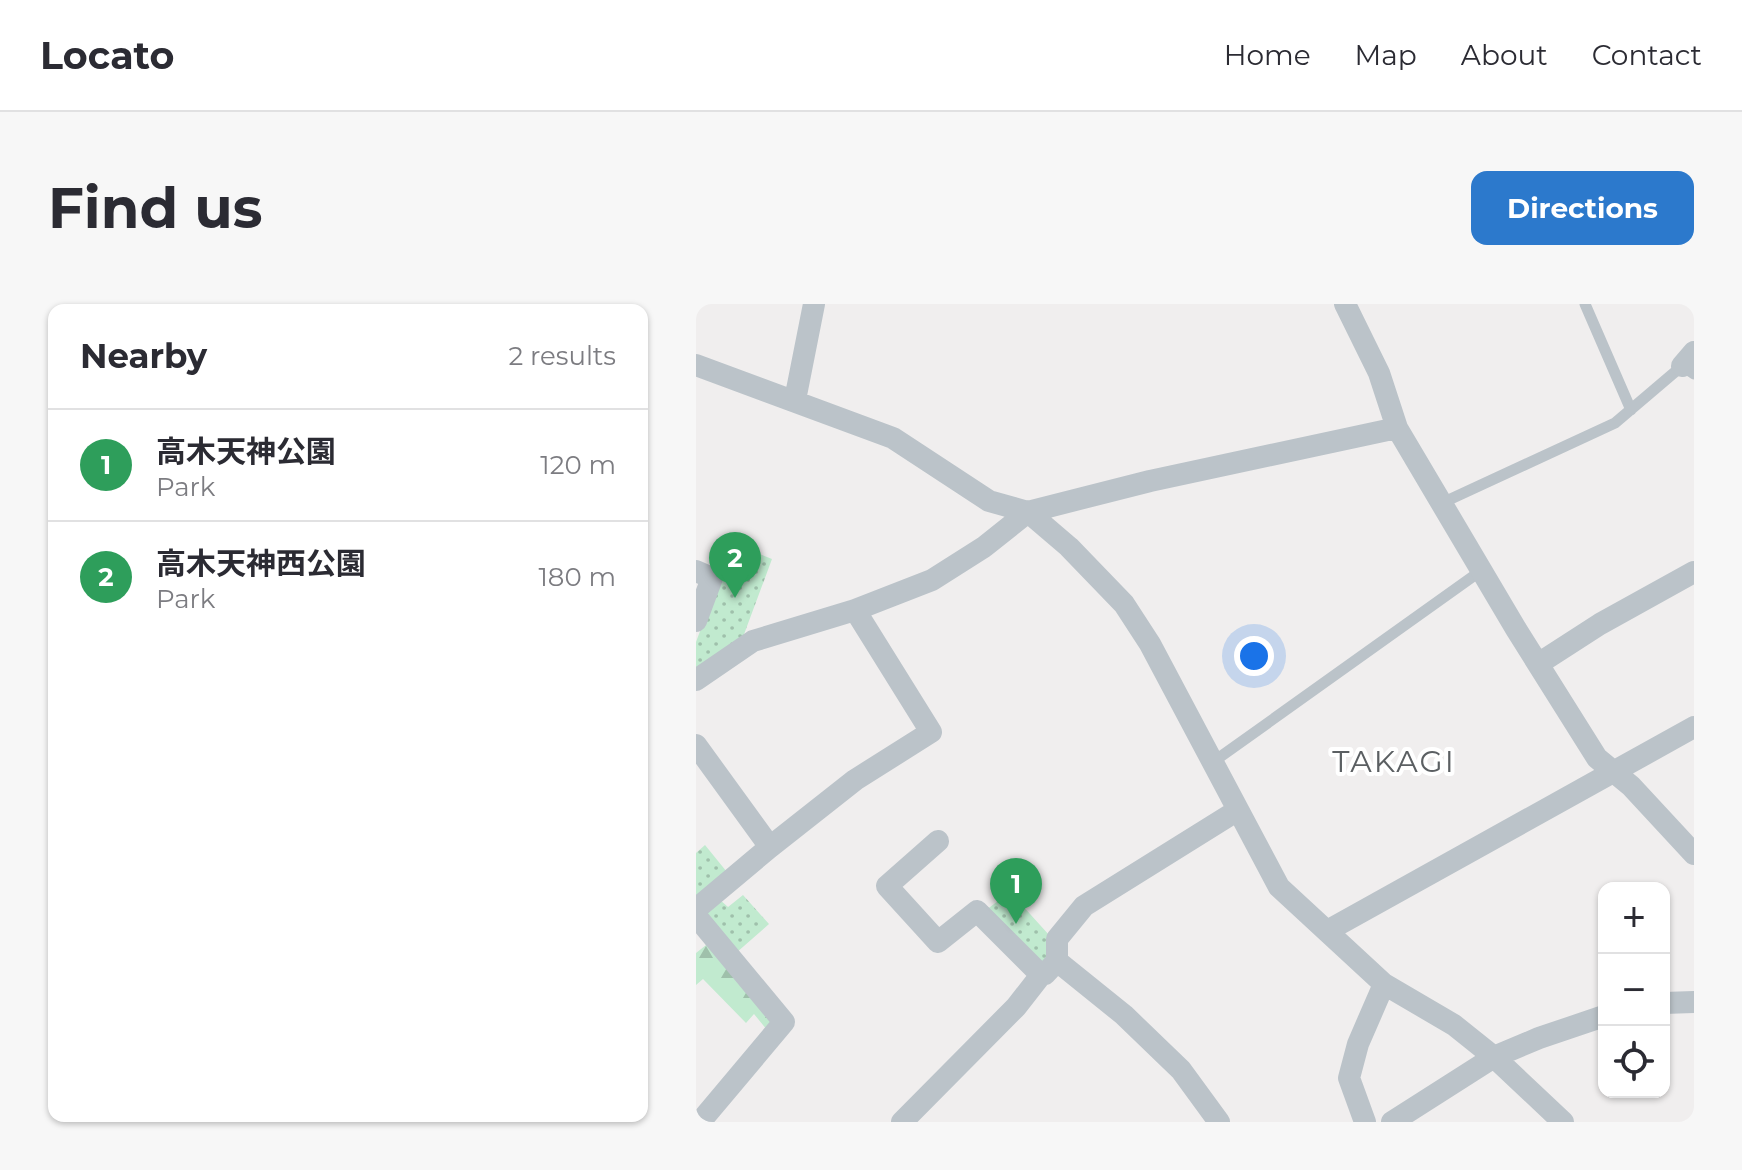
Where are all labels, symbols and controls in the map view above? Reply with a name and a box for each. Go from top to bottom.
text: Locato [40,32,174,79]
text: Home [1224,38,1311,72]
text: Map [1355,38,1417,72]
text: About [1461,38,1548,72]
text: Contact [1592,38,1702,72]
button: Directions [1471,171,1694,245]
text: Find us [48,174,262,242]
text: Nearby [80,335,207,377]
text: 2 results [508,340,616,372]
text: 高木天神公園 [156,433,336,470]
text: 1 [101,449,111,481]
text: 120 m [540,449,616,481]
text: Park [156,471,215,503]
pin: 2 [709,532,761,598]
text: 高木天神西公園 [156,545,366,582]
text: 2 [98,561,114,593]
text: 180 m [538,561,616,593]
text: Park [156,583,215,615]
your location [1234,636,1274,676]
district label: TAKAGI [1332,743,1456,780]
pin: 1 [990,858,1042,924]
map controls [1598,882,1670,1098]
button: + [1598,882,1670,954]
button: − [1598,954,1670,1026]
button: locate [1598,1026,1670,1098]

